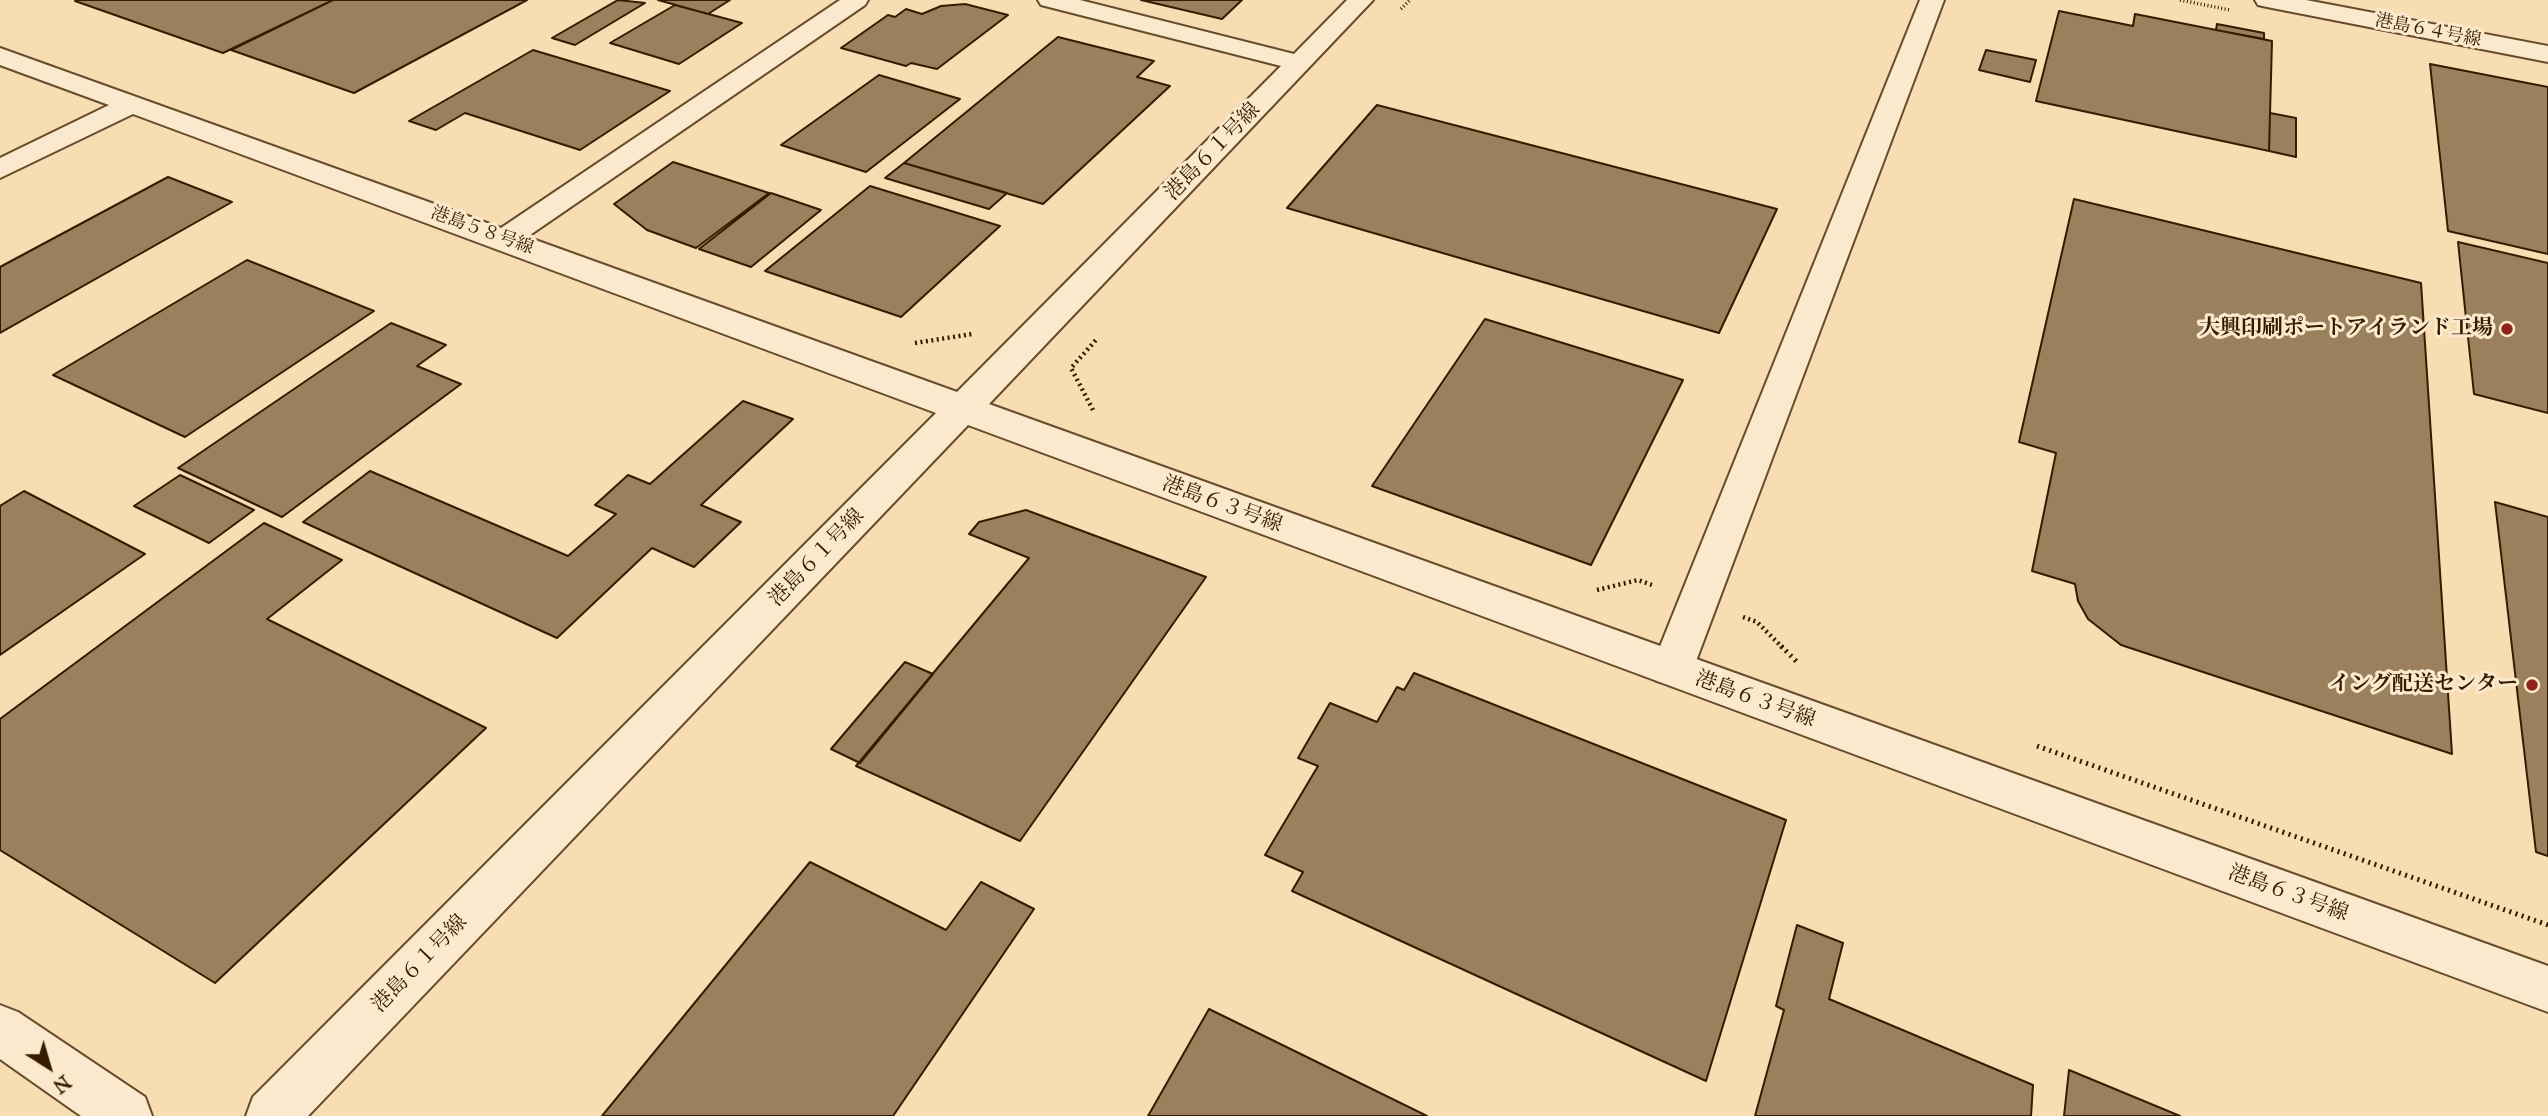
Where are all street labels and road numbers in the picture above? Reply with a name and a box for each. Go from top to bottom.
street label: 港島６４号線 [2373,10,2483,52]
street label: 港島６１号線 [1160,98,1266,206]
street label: 港島５８号線 [428,202,536,260]
street label: 港島６３号線 [1158,472,1286,538]
street label: 港島６１号線 [764,504,870,612]
street label: 港島６３号線 [1691,667,1819,733]
street label: 港島６３号線 [2224,861,2352,927]
street label: 港島６１号線 [367,910,473,1018]

